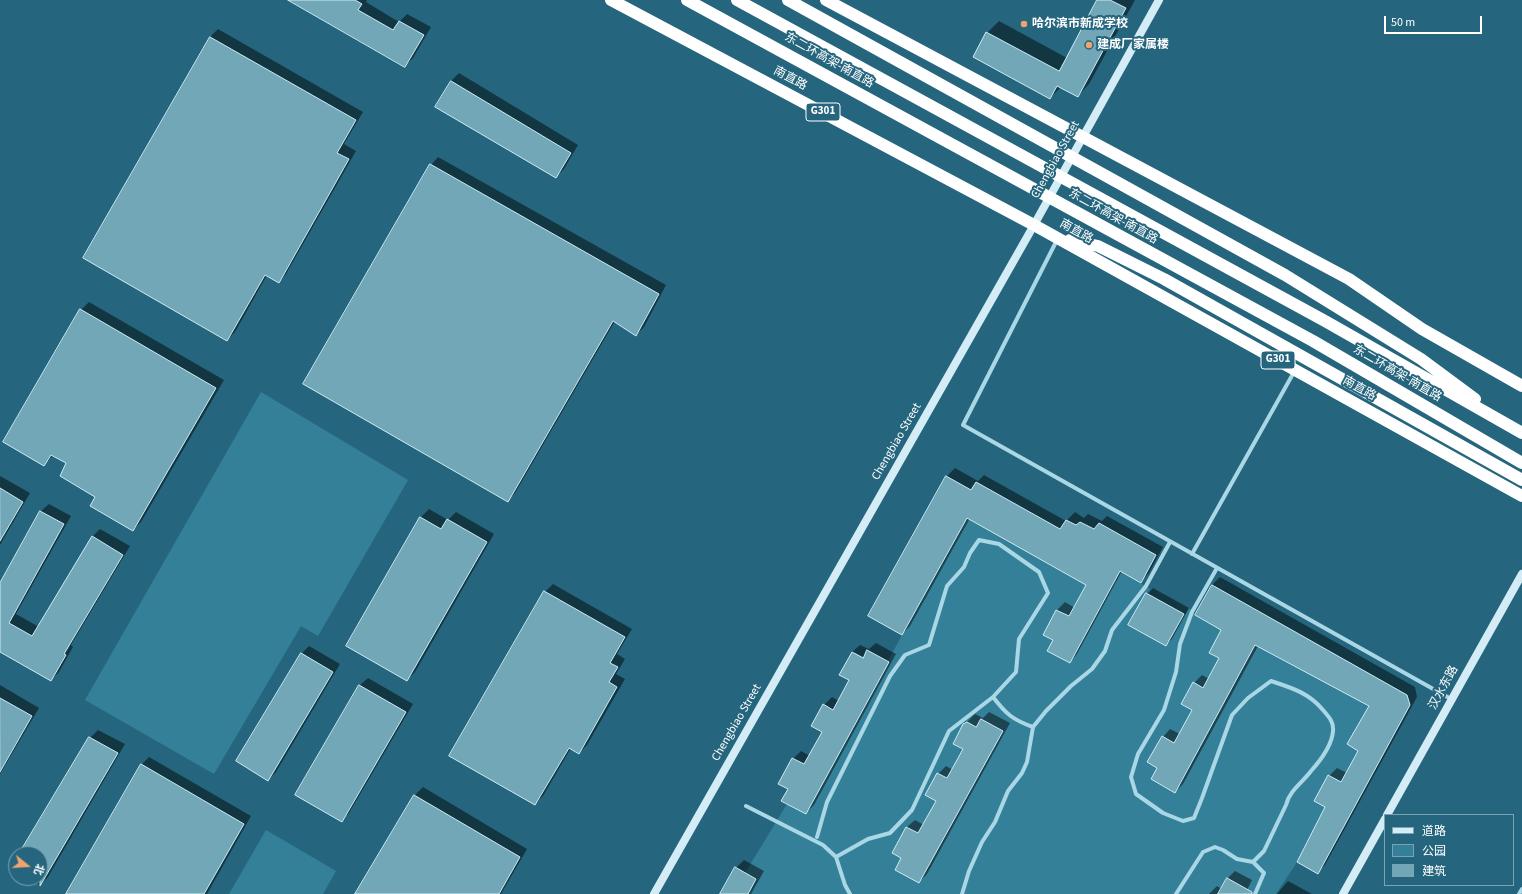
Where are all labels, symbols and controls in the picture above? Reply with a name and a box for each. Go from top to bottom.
scale bar [1386,8,1484,34]
text: 50 m [1391,14,1415,31]
place label: 哈尔滨市新成学校 [1032,17,1128,31]
marker: 哈尔滨市新成学校 [1019,19,1029,29]
street label: 东二环高架-南直路 [782,31,876,91]
place label: 建成厂家属楼 [1097,38,1169,52]
marker: 建成厂家属楼 [1084,40,1094,50]
street label: 南直路 [771,64,809,94]
road number: G301 [806,103,840,121]
street label: Chengbiao Street [1029,119,1083,201]
street label: 东二环高架-南直路 [1066,187,1160,247]
street label: 南直路 [1057,217,1095,247]
street label: 东二环高架-南直路 [1350,343,1444,405]
road number: G301 [1261,351,1295,369]
street label: 南直路 [1340,374,1378,404]
street label: Chengbiao Street [869,401,925,483]
street label: 汉水东路 [1426,664,1462,712]
street label: Chengbiao Street [709,682,765,764]
legend [1384,814,1514,886]
text: 道路 [1422,823,1446,840]
text: 公园 [1422,843,1446,860]
north arrow [8,846,48,886]
text: 北 [30,862,48,877]
text: 建筑 [1422,863,1446,880]

